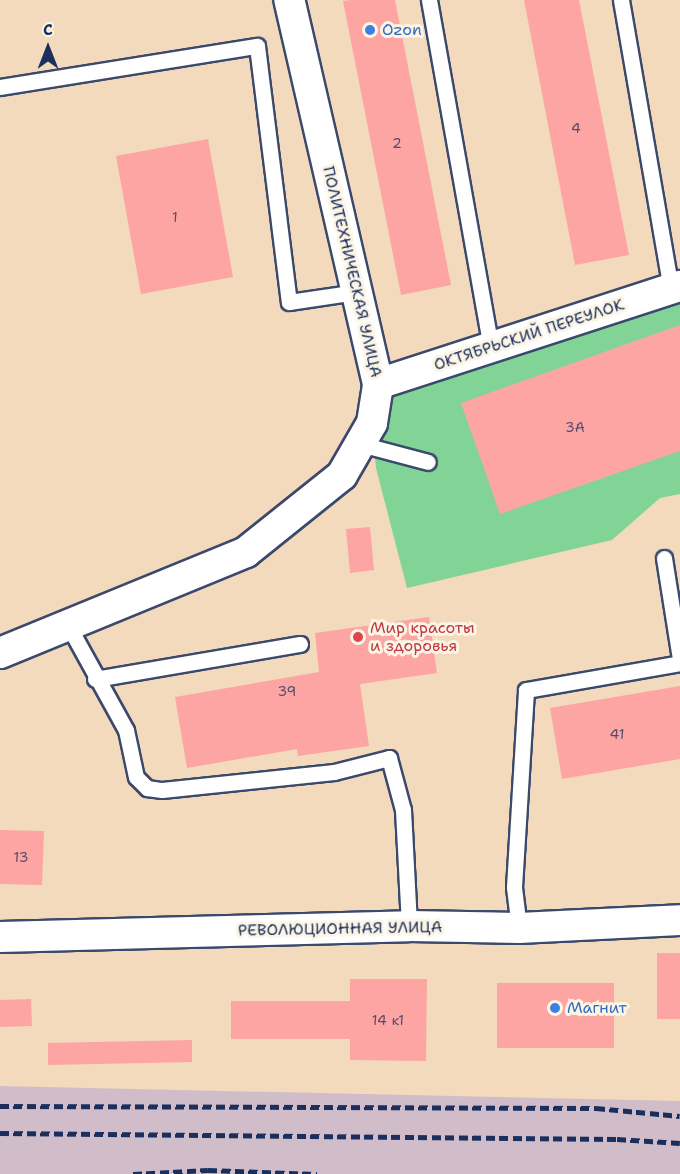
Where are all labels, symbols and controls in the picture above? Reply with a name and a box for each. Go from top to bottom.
north arrow [18,18,78,78]
text: С [43,19,53,40]
place label: Ozon [382,20,422,40]
marker: Ozon [363,23,377,37]
house number: 4 [571,120,581,136]
house number: 2 [392,135,402,151]
street label: ПОЛИТЕХНИЧЕСКАЯ УЛИЦА [318,165,386,379]
house number: 1 [172,209,178,225]
street label: ОКТЯБРЬСКИЙ ПЕРЕУЛОК [431,295,627,375]
house number: 3А [565,419,585,435]
place label: Мир красоты и здоровья [370,618,475,656]
marker: Мир красоты и здоровья [351,630,365,644]
house number: 39 [278,683,296,699]
house number: 41 [610,726,624,742]
house number: 13 [14,849,28,865]
street label: РЕВОЛЮЦИОННАЯ УЛИЦА [238,918,442,940]
place label: Магнит [567,998,627,1018]
marker: Магнит [548,1001,562,1015]
house number: 14 к1 [372,1012,404,1028]

